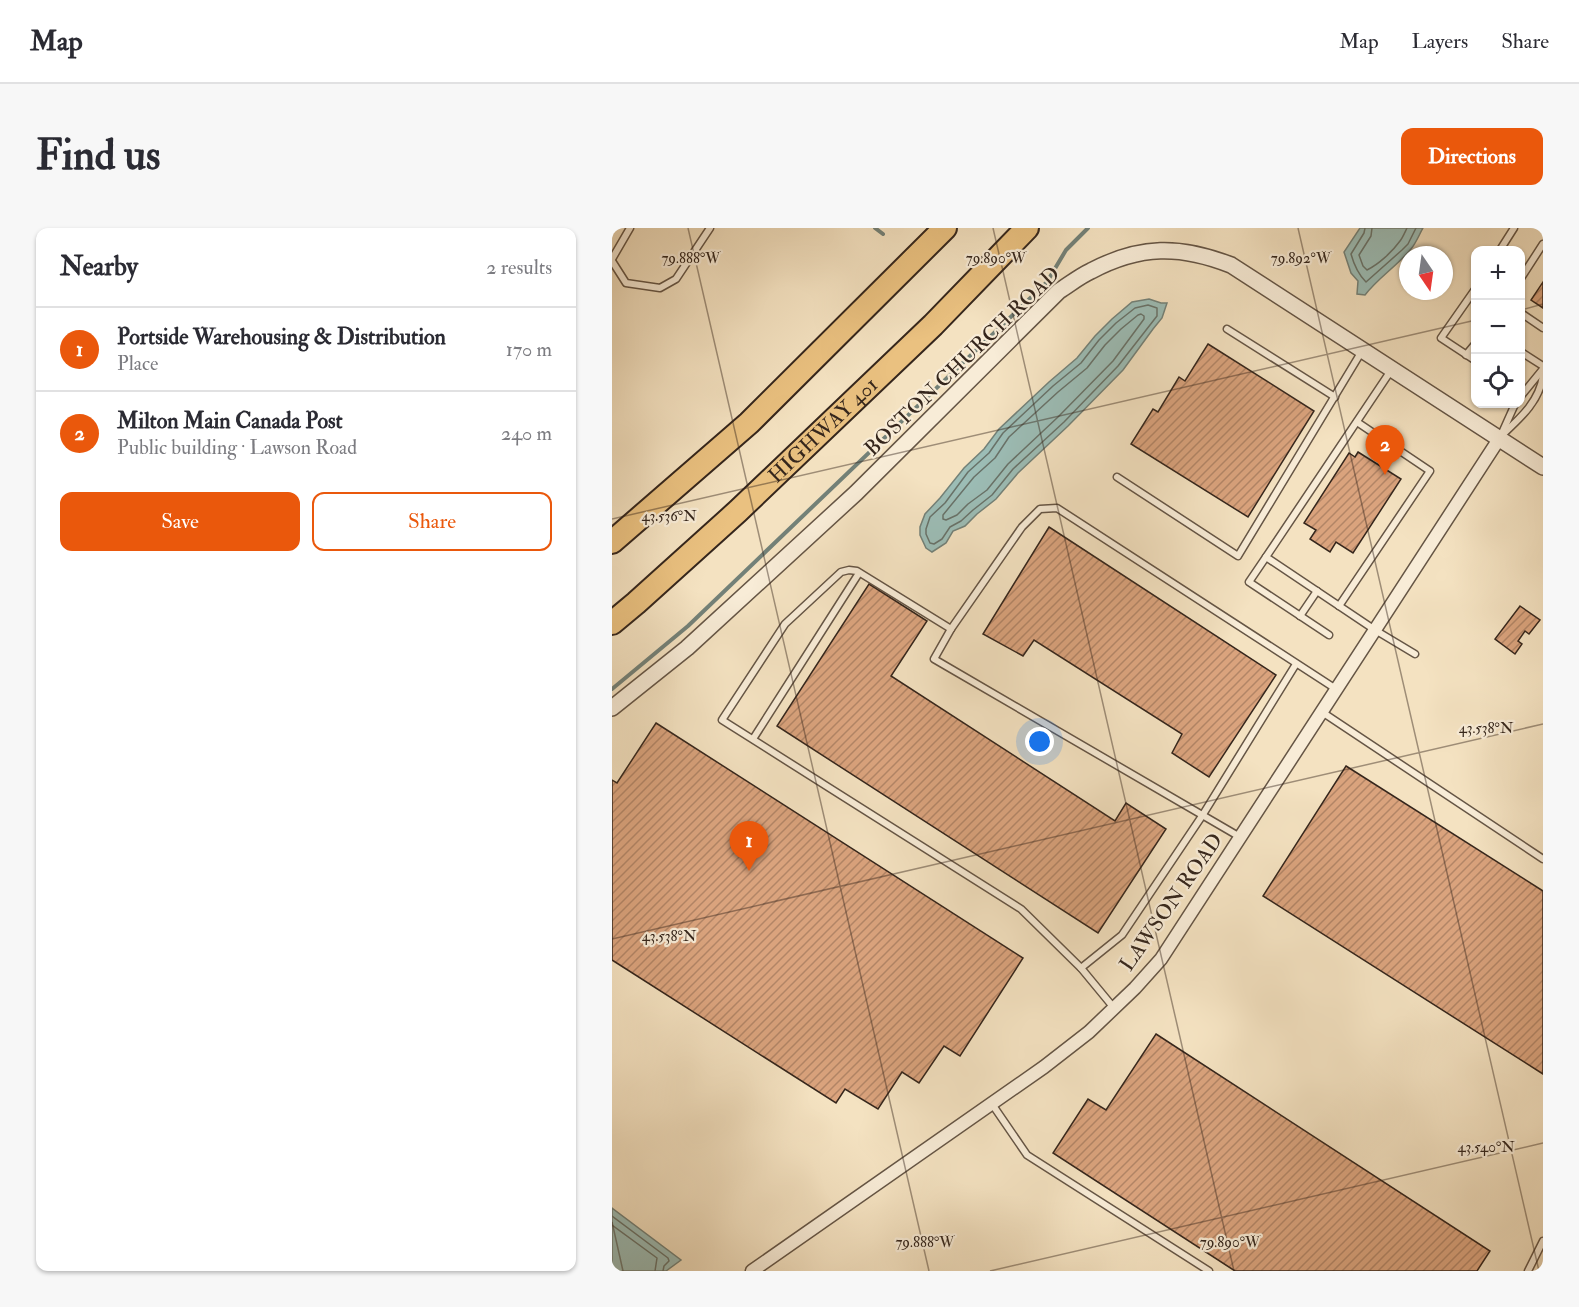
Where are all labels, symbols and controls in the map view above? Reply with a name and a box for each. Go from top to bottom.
text: Map [30,24,83,59]
text: Map [1339,28,1379,55]
text: Layers [1412,28,1468,55]
text: Share [1501,28,1549,55]
button: Directions [1401,128,1543,185]
text: Find us [36,130,160,182]
north arrow [1399,246,1453,300]
map controls [1471,246,1525,408]
button: + [1471,246,1525,300]
text: 79.888°W [661,249,721,268]
text: 79.890°W [966,249,1027,268]
text: 79.892°W [1271,249,1332,268]
text: Nearby [60,251,138,283]
text: 2 results [486,255,552,280]
street label: BOSTON CHURCH ROAD [859,261,1066,462]
button: − [1471,300,1525,354]
text: Portside Warehousing & Distribution [117,323,446,351]
text: 1 [76,337,83,362]
text: 170 m [506,337,552,362]
text: Place [117,351,158,376]
button: locate [1471,354,1525,408]
street label: HIGHWAY 401 [763,372,884,489]
text: Milton Main Canada Post [117,407,343,435]
text: 2 [74,421,85,446]
text: 240 m [501,421,552,446]
pin: 2 [1366,426,1404,475]
text: Public building · Lawson Road [117,435,357,460]
button: Save [60,492,300,551]
button: Share [312,492,552,551]
text: 43.536°N [641,507,697,526]
text: 43.538°N [1459,719,1514,738]
your location [1025,727,1054,756]
pin: 1 [730,822,768,871]
street label: LAWSON ROAD [1114,828,1229,977]
text: 43.538°N [642,927,697,946]
text: 43.540°N [1457,1138,1515,1157]
text: 79.888°W [895,1233,955,1252]
text: 79.890°W [1200,1233,1261,1252]

